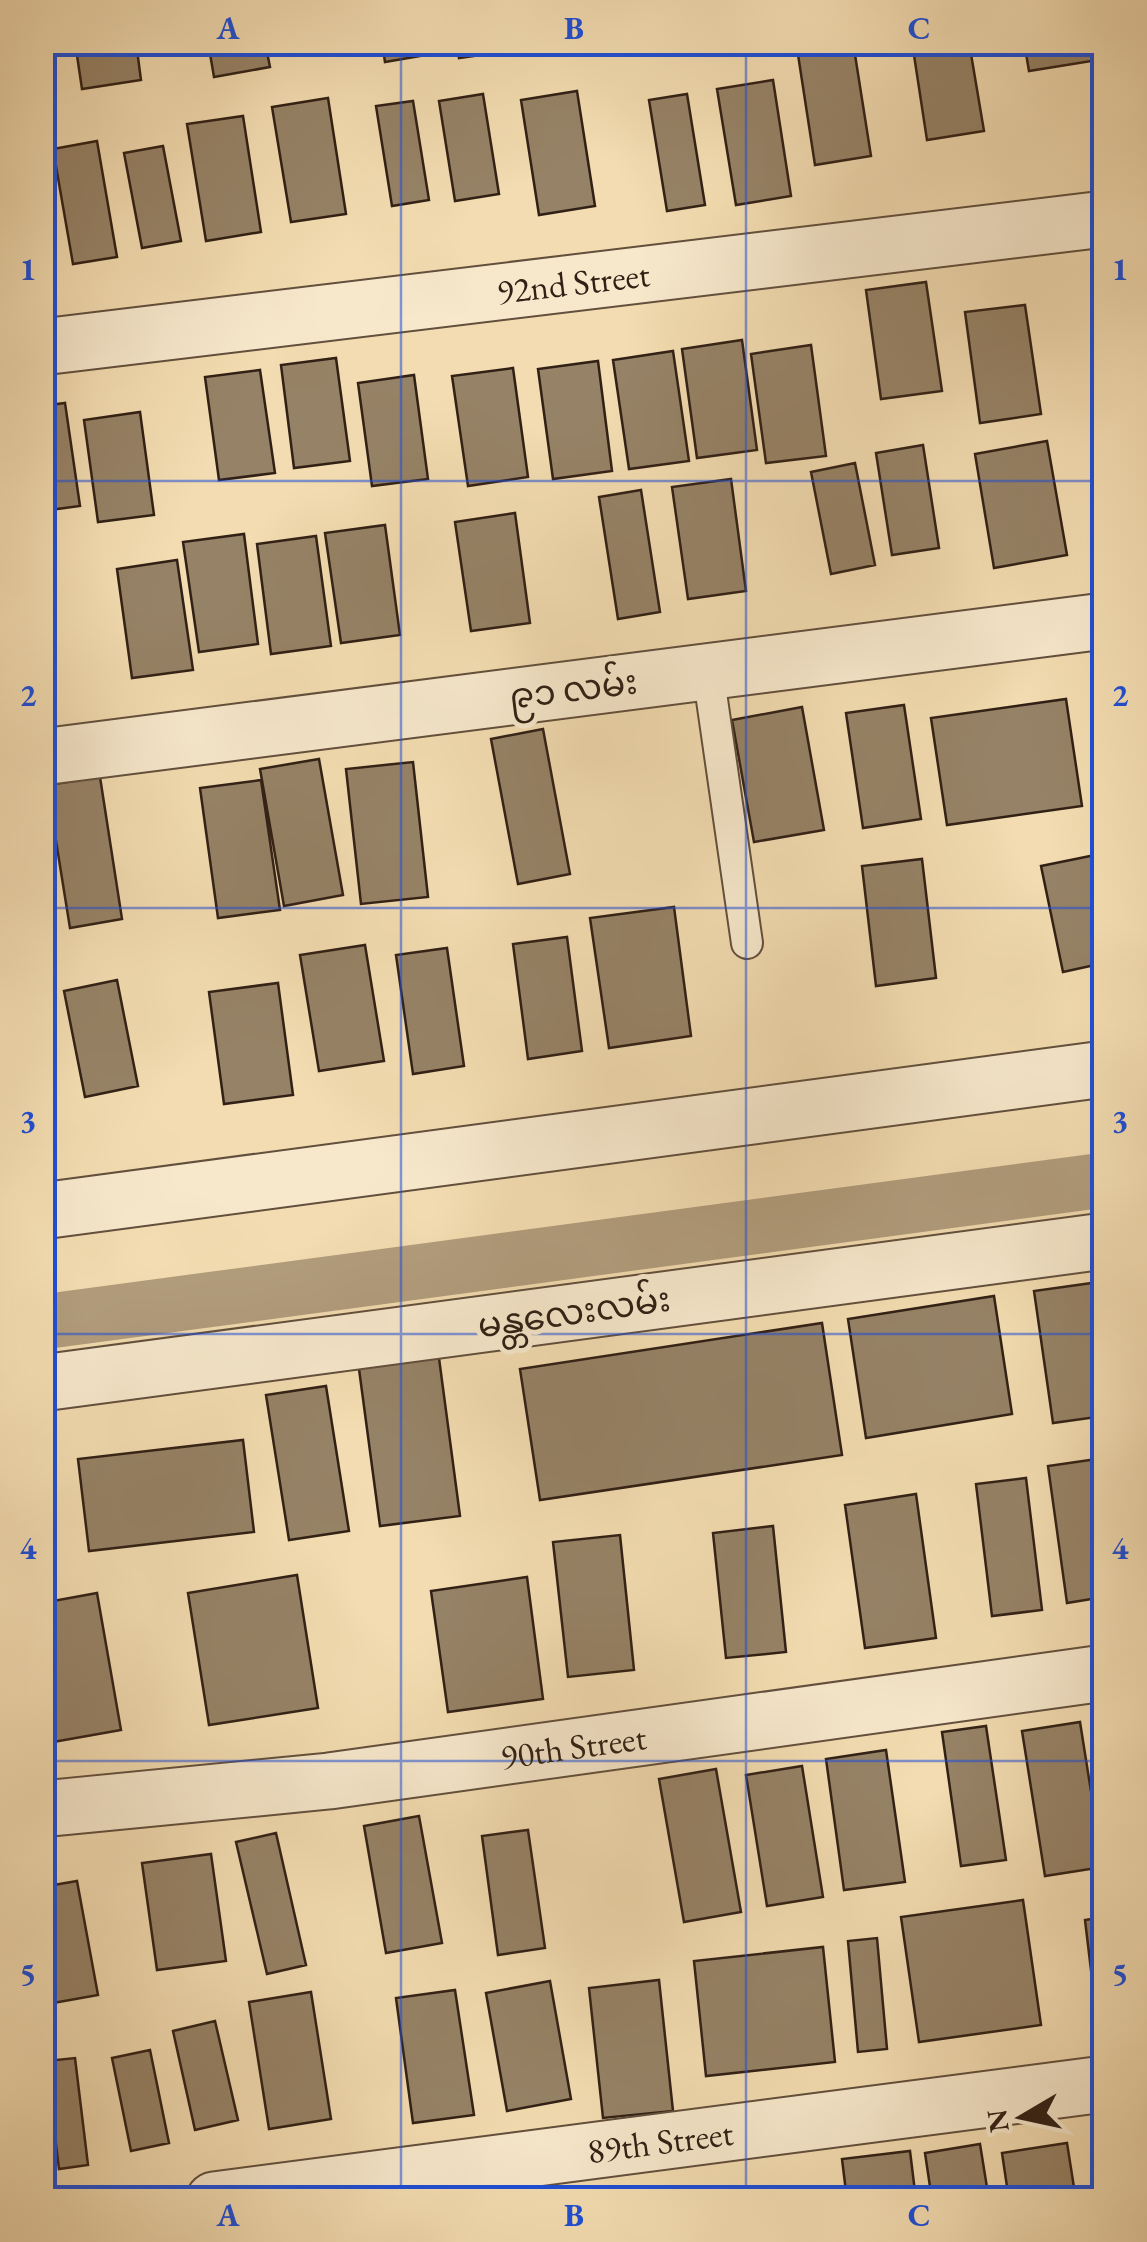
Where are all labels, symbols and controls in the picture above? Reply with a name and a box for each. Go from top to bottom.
text: A [215,7,240,49]
text: B [564,7,584,49]
text: C [908,7,930,49]
text: 1 [20,248,36,290]
text: 1 [1112,248,1128,290]
street label: 92nd Street [494,251,652,314]
street label: ၉၁ လမ်း [506,657,641,725]
text: 2 [20,674,37,716]
text: 2 [1112,674,1129,716]
text: 3 [20,1100,36,1142]
text: 3 [1112,1100,1128,1142]
street label: မန္တလေးလမ်း [475,1275,674,1353]
text: 4 [20,1527,38,1569]
text: 4 [1112,1527,1130,1569]
street label: 90th Street [497,1714,649,1779]
text: 5 [20,1953,36,1995]
text: 5 [1112,1953,1128,1995]
north arrow [972,2067,1072,2167]
text: N [978,2107,1017,2135]
street label: 89th Street [585,2110,736,2173]
text: A [215,2194,240,2236]
text: B [564,2194,584,2236]
text: C [908,2194,930,2236]

